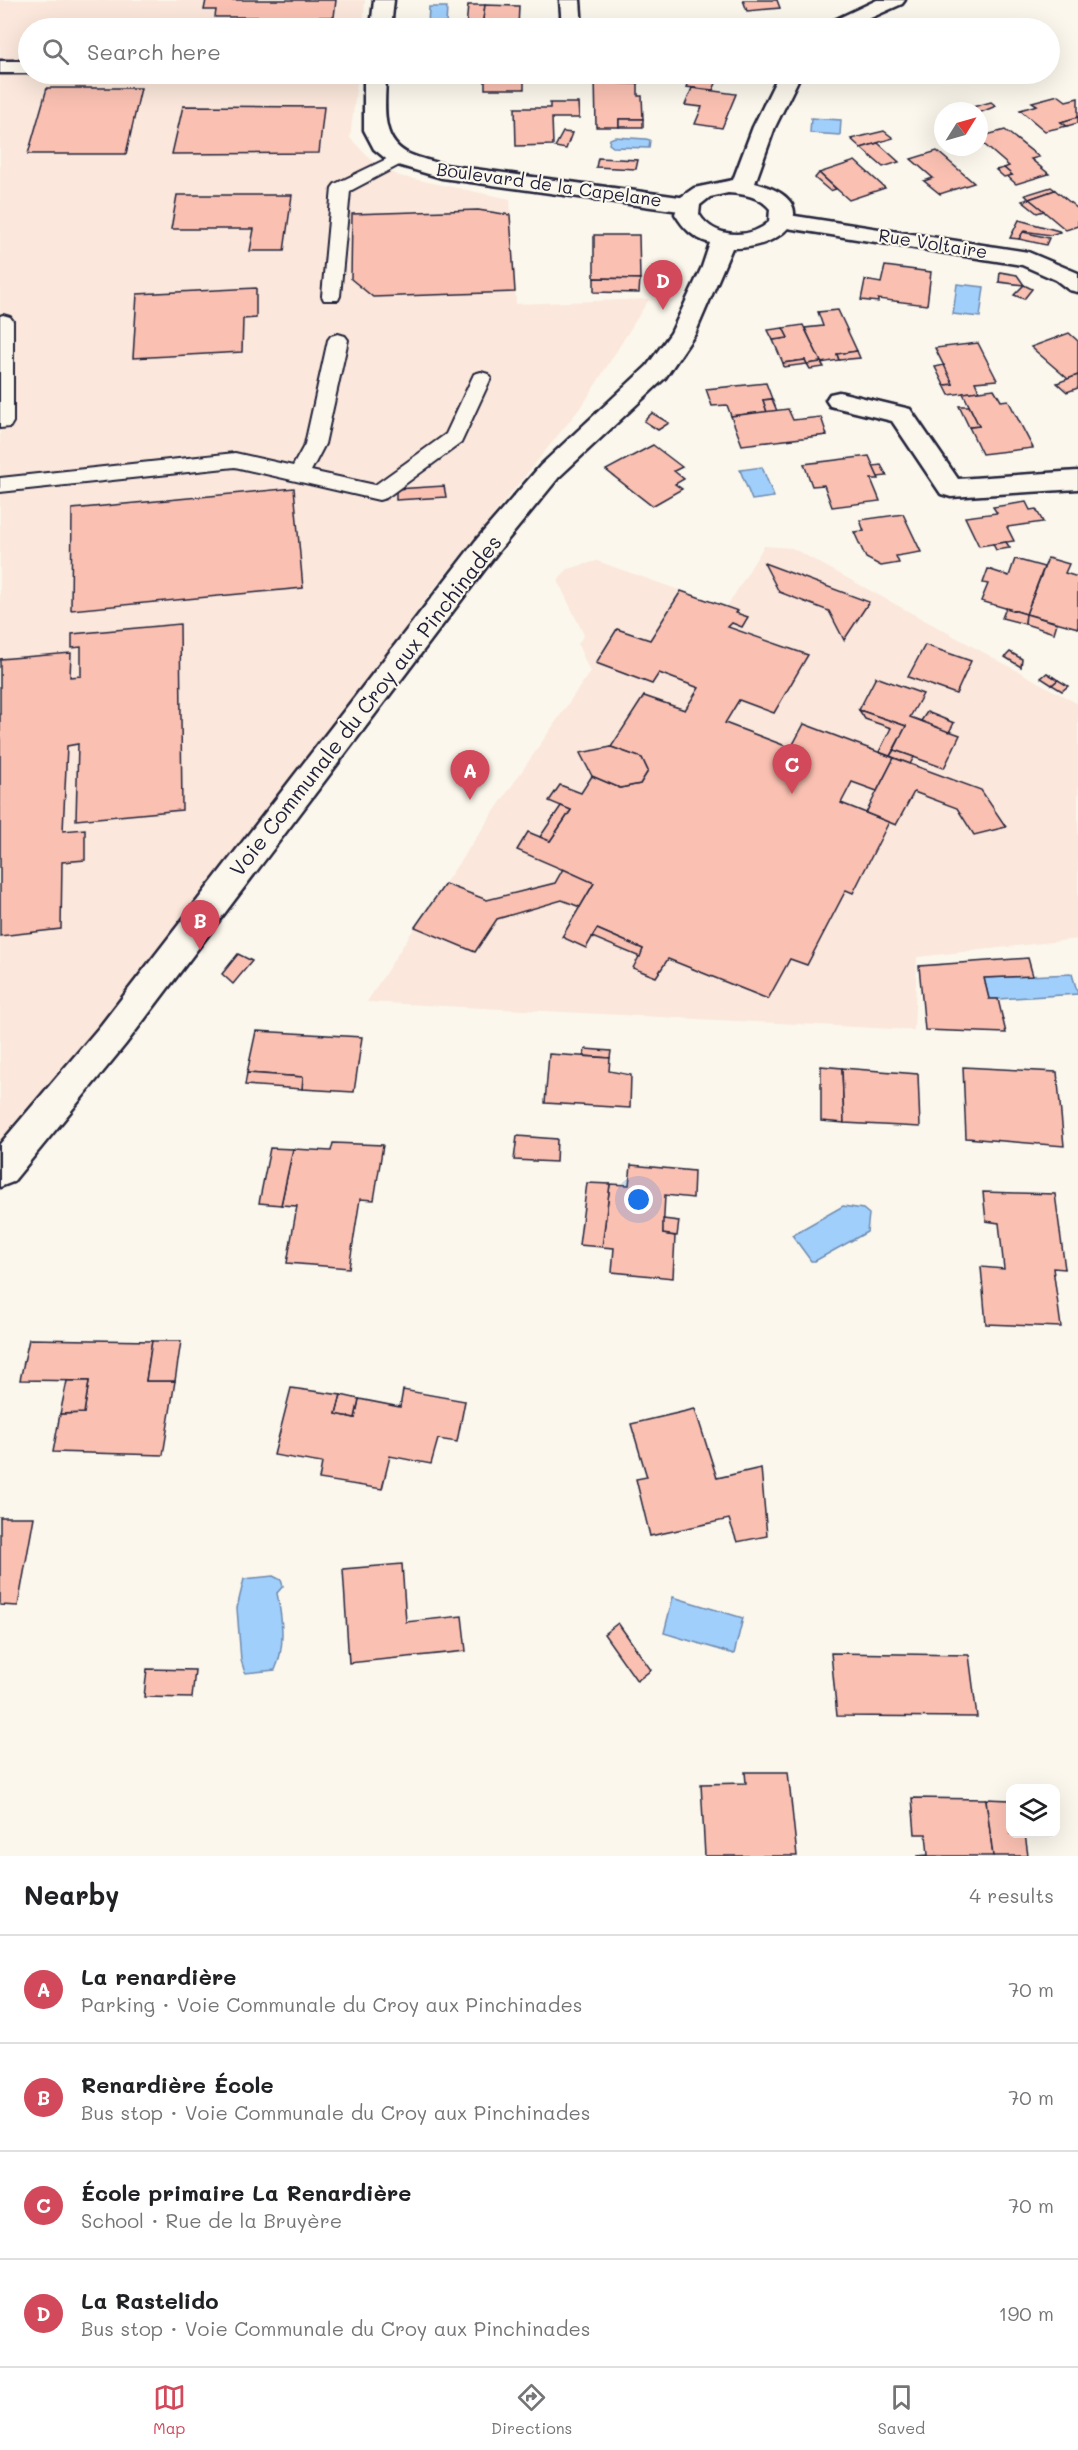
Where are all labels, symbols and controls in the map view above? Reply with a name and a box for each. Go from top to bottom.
search box [18,18,1060,84]
icon: search [39,35,72,68]
text: Search here [87,37,221,66]
north arrow [934,102,988,156]
street label: Boulevard de la Capelane [435,156,663,212]
street label: Rue Voltaire [877,223,989,263]
pin: D [644,260,682,310]
street label: Voie Communale du Croy aux Pinchinades [223,529,507,881]
pin: C [772,744,812,794]
pin: A [450,750,490,800]
pin: B [180,900,220,950]
your location [624,1185,653,1214]
map controls [1006,1784,1060,1838]
button: layers [1006,1784,1060,1838]
text: Nearby [24,1878,119,1912]
text: 4 results [969,1882,1054,1908]
text: La renardière [81,1962,236,1991]
text: A [37,1976,50,2002]
text: 70 m [1008,1976,1054,2002]
text: Parking · Voie Communale du Croy aux Pinchinades [81,1991,583,2017]
text: Renardière École [81,2070,274,2099]
text: B [37,2084,50,2110]
text: 70 m [1008,2084,1054,2110]
text: Bus stop · Voie Communale du Croy aux Pinchinades [81,2099,591,2125]
text: École primaire La Renardière [81,2178,411,2207]
text: C [36,2192,51,2218]
text: 70 m [1008,2192,1054,2218]
text: School · Rue de la Bruyère [81,2207,342,2233]
text: La Rastelido [81,2286,219,2315]
text: D [36,2300,51,2326]
text: 190 m [999,2300,1054,2326]
text: Bus stop · Voie Communale du Croy aux Pinchinades [81,2315,591,2341]
tab: Map [153,2381,186,2438]
tab: Directions [491,2381,572,2438]
tab: Saved [878,2381,925,2438]

